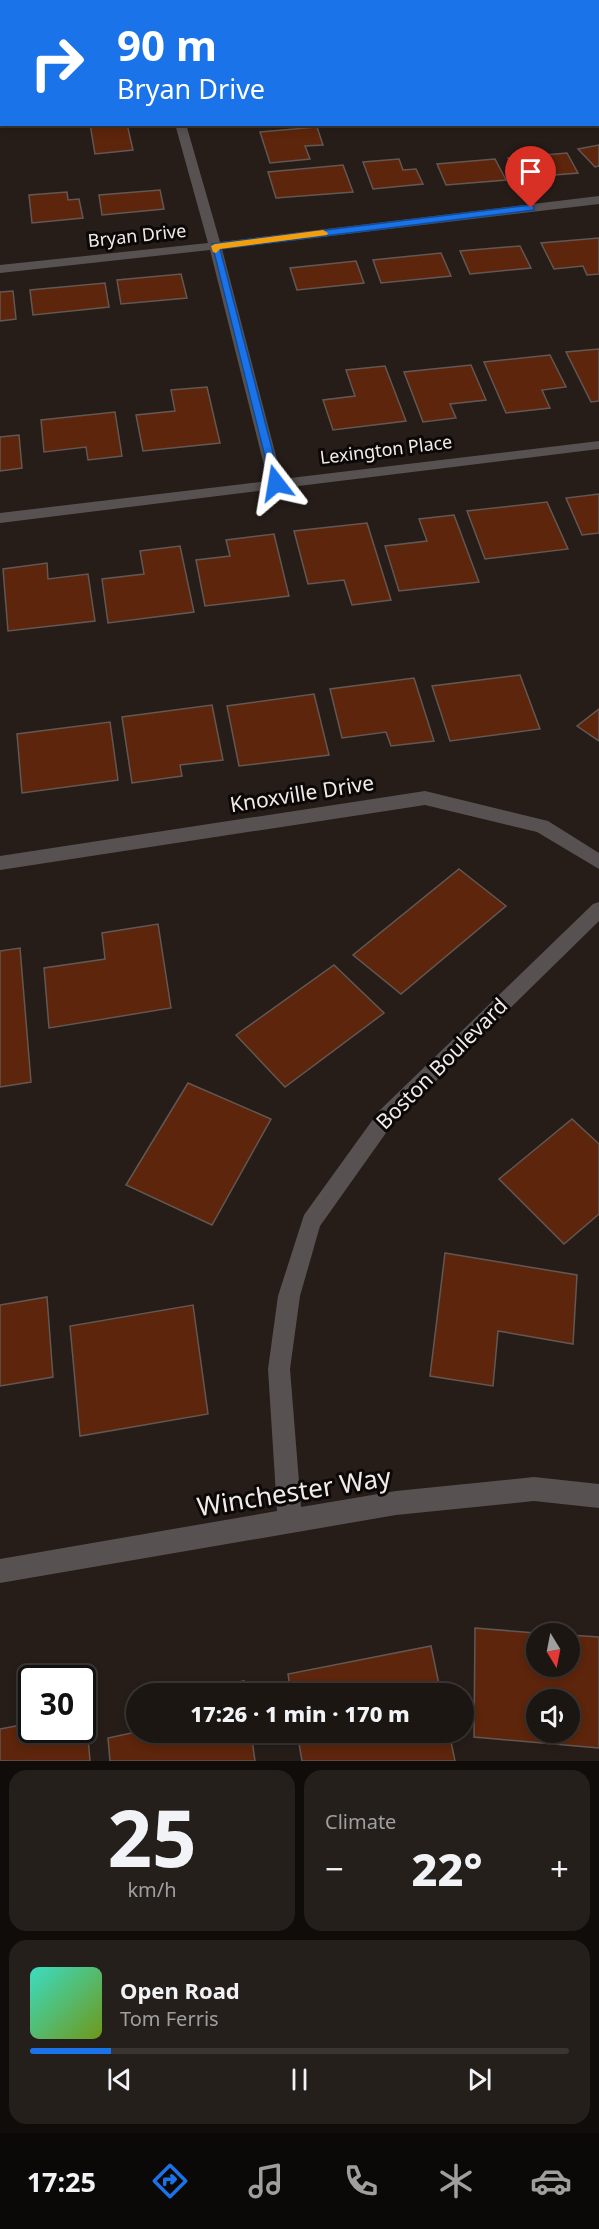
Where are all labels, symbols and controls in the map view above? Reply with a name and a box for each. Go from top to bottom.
text: 90 m [117,16,217,73]
icon: right [18,24,96,102]
text: Bryan Drive [117,70,265,107]
pin [505,146,556,208]
icon: arrive [514,155,547,188]
street label: Bryan Drive [87,218,187,252]
street label: Lexington Place [318,429,453,469]
position arrow [244,451,308,515]
street label: Knoxville Drive [228,768,376,818]
street label: Boston Boulevard [370,992,513,1135]
street label: Winchester Way [194,1458,394,1524]
north arrow [526,1623,580,1677]
map controls [526,1623,580,1743]
speed limit sign: 30 [18,1665,96,1743]
button: sound [526,1689,580,1743]
text: 17:26 · 1 min · 170 m [190,1698,410,1728]
text: 25 [107,1784,197,1890]
text: Climate [325,1808,396,1835]
text: 22° [411,1838,483,1899]
text: − [325,1846,344,1891]
text: + [550,1846,569,1891]
text: km/h [127,1876,177,1903]
text: Open Road [120,1975,240,2005]
text: Tom Ferris [120,2005,219,2032]
icon: previous [103,2063,136,2096]
icon: pause [283,2063,316,2096]
icon: next [463,2063,496,2096]
icon: directions [149,2160,191,2202]
icon: music [245,2160,287,2202]
icon: phone [340,2160,382,2202]
icon: climate [435,2160,477,2202]
icon: car [530,2160,572,2202]
text: 17:25 [27,2163,96,2200]

